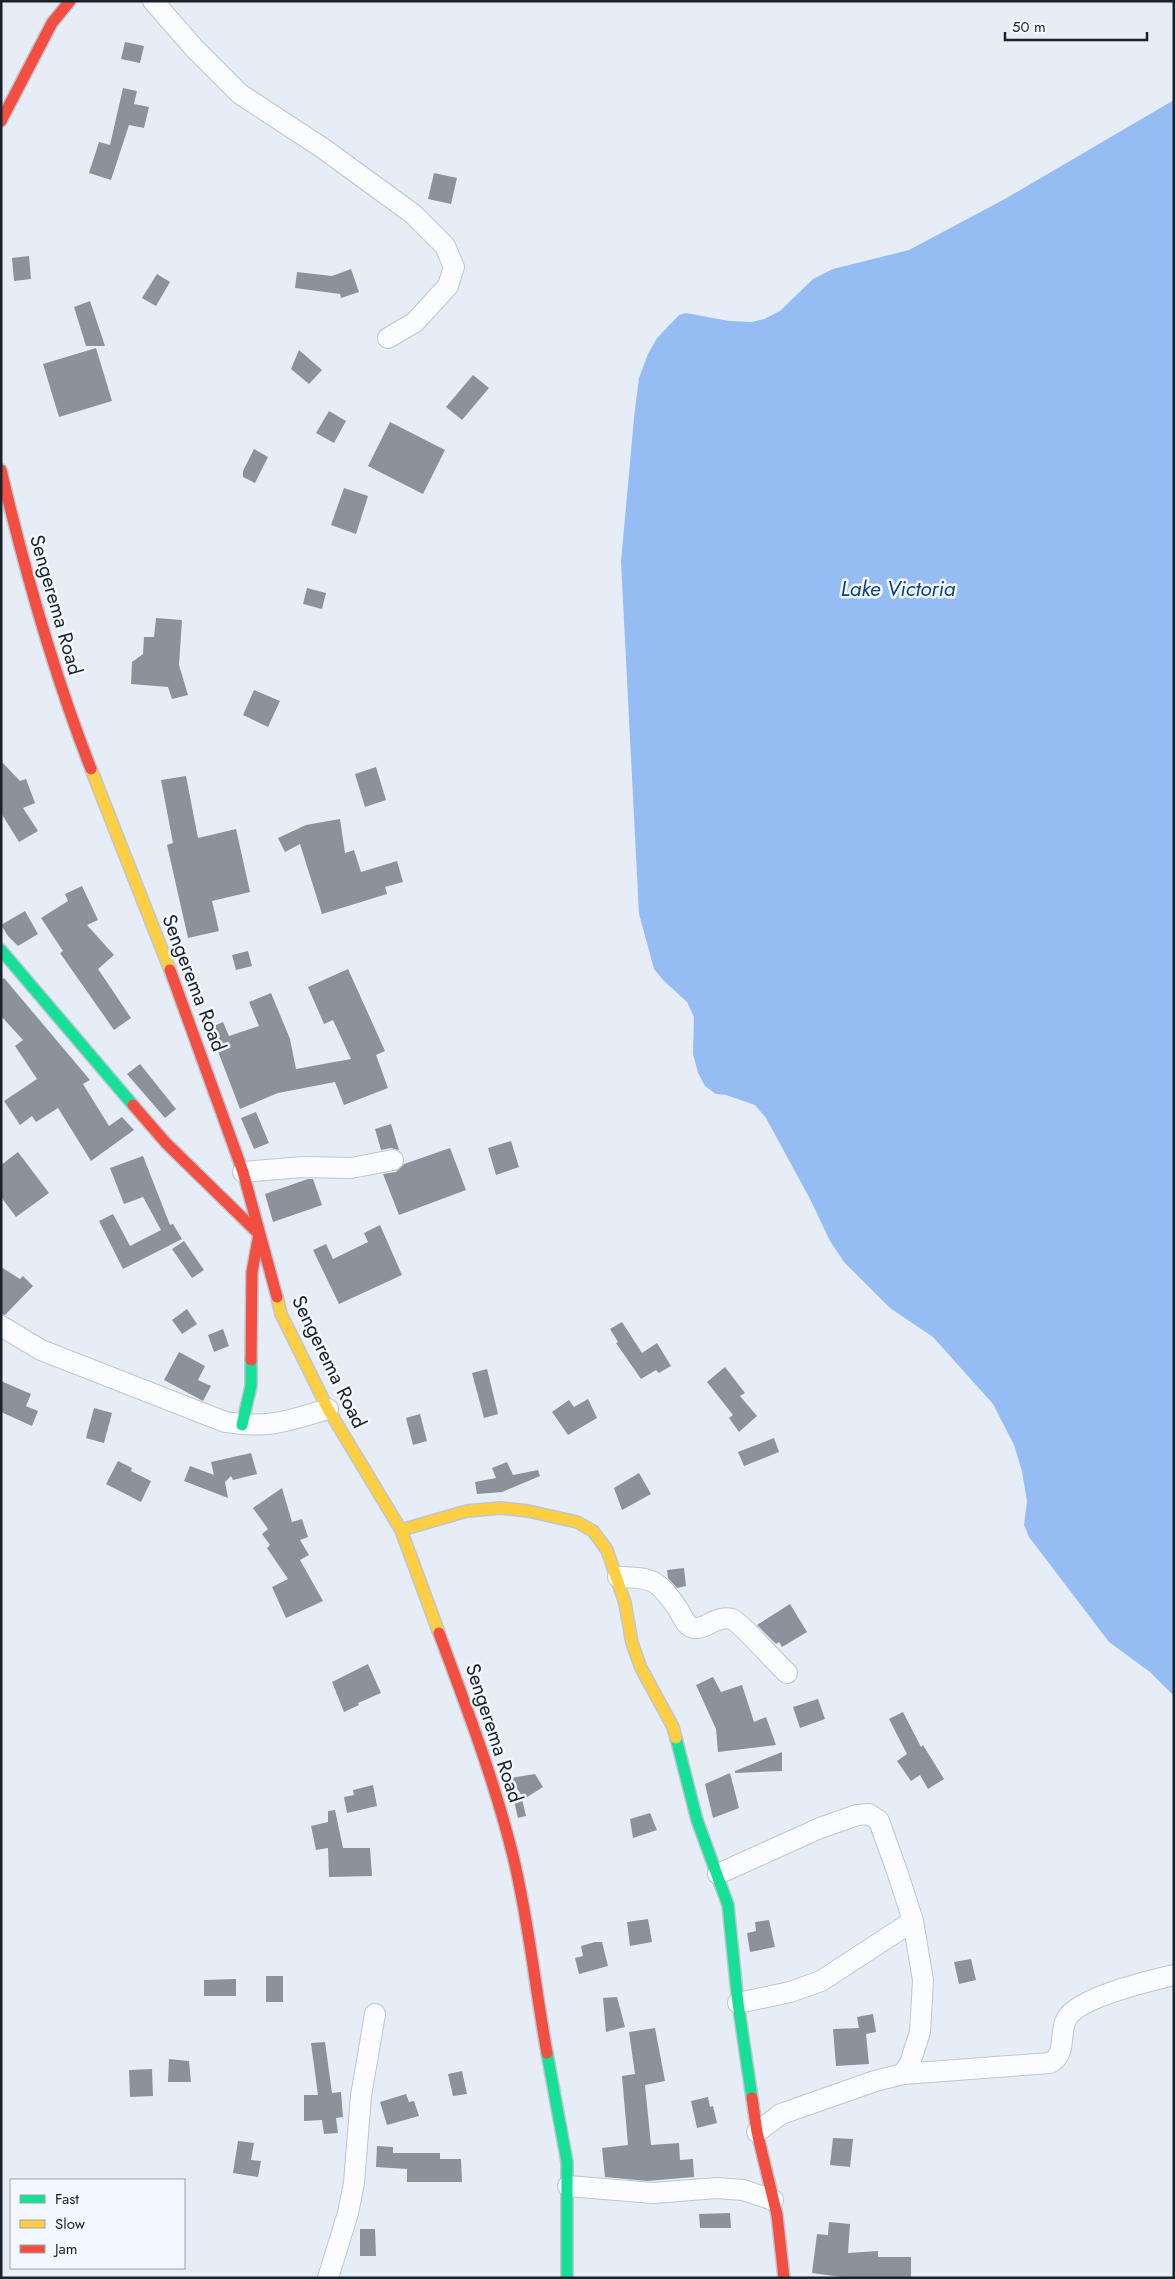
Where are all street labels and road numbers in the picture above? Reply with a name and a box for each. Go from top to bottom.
street label: Sengerema Road [22,531,90,679]
street label: Sengerema Road [155,910,233,1056]
street label: Sengerema Road [284,1291,374,1433]
street label: Sengerema Road [458,1660,530,1806]

